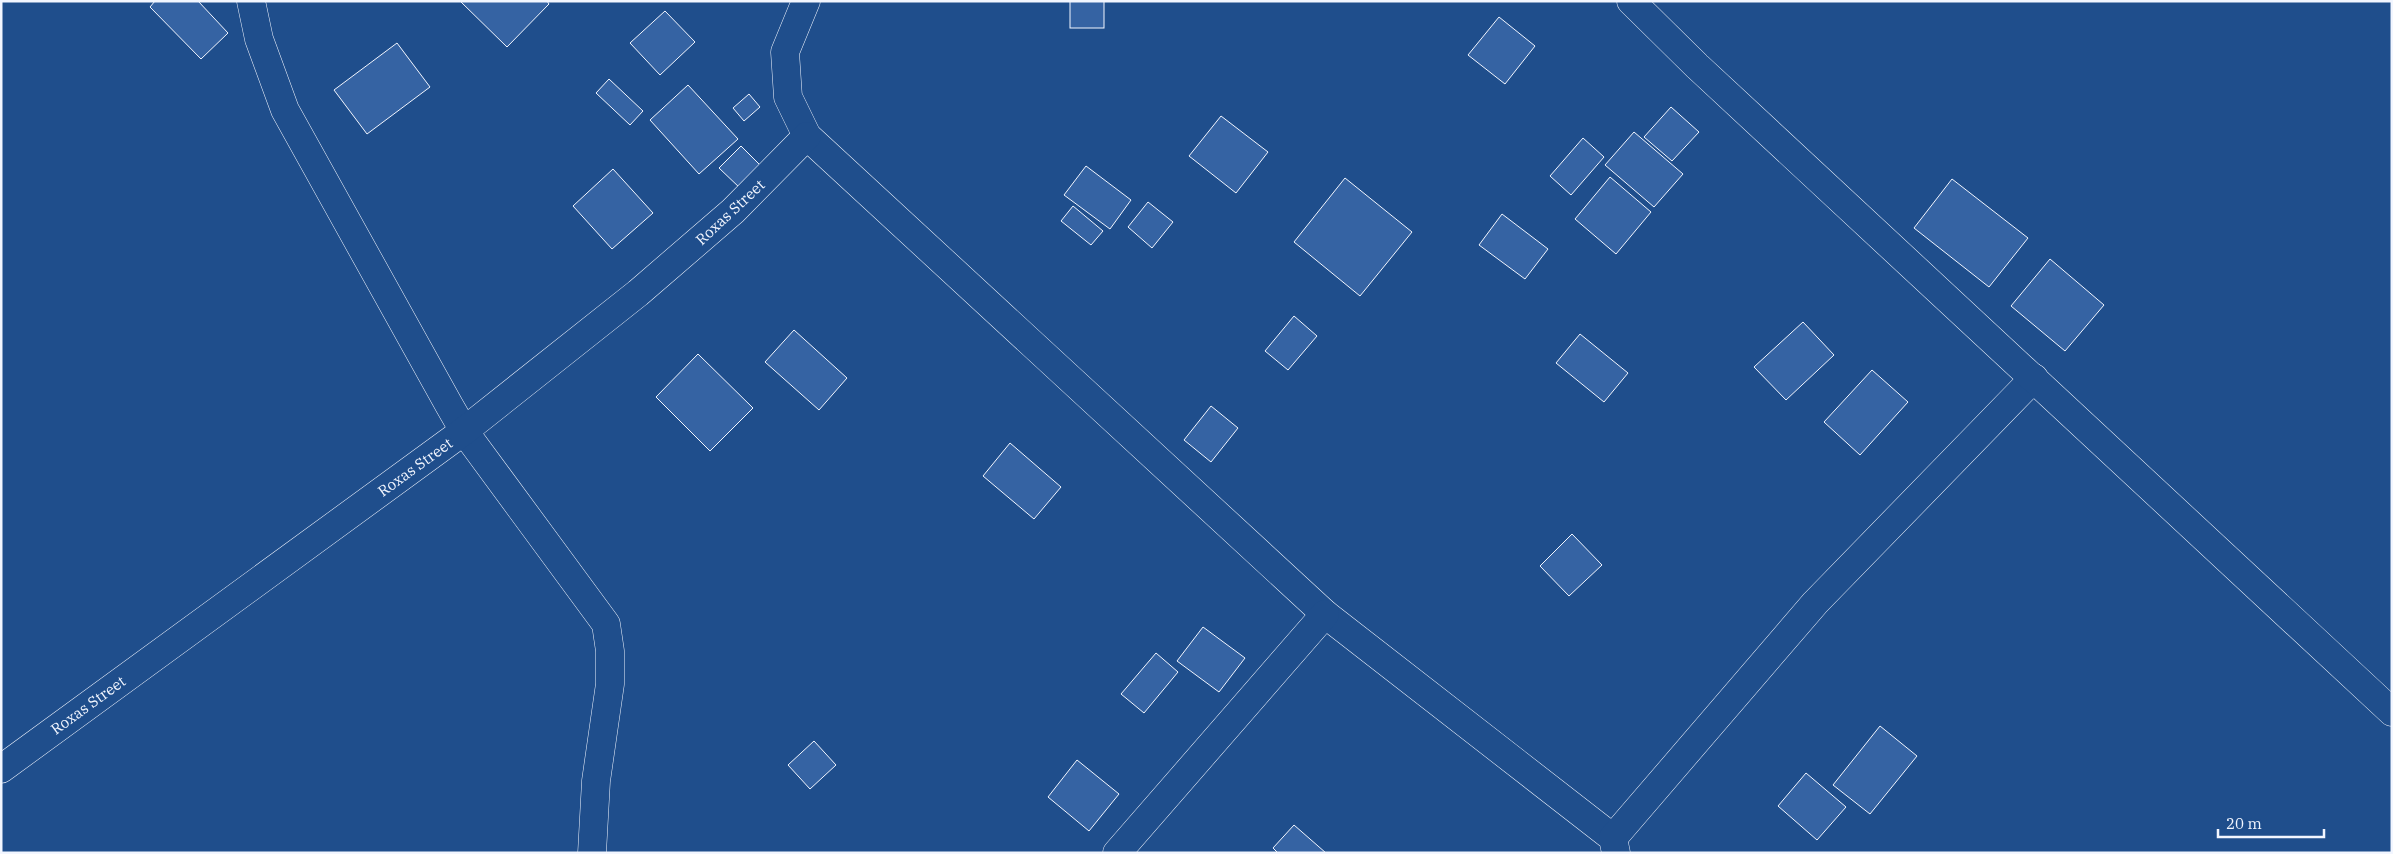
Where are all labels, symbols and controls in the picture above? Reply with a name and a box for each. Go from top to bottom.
street label: Roxas Street [691,175,769,249]
street label: Roxas Street [374,434,456,500]
street label: Roxas Street [47,672,129,738]
scale bar [2218,806,2324,838]
text: 20 m [2226,814,2262,833]

